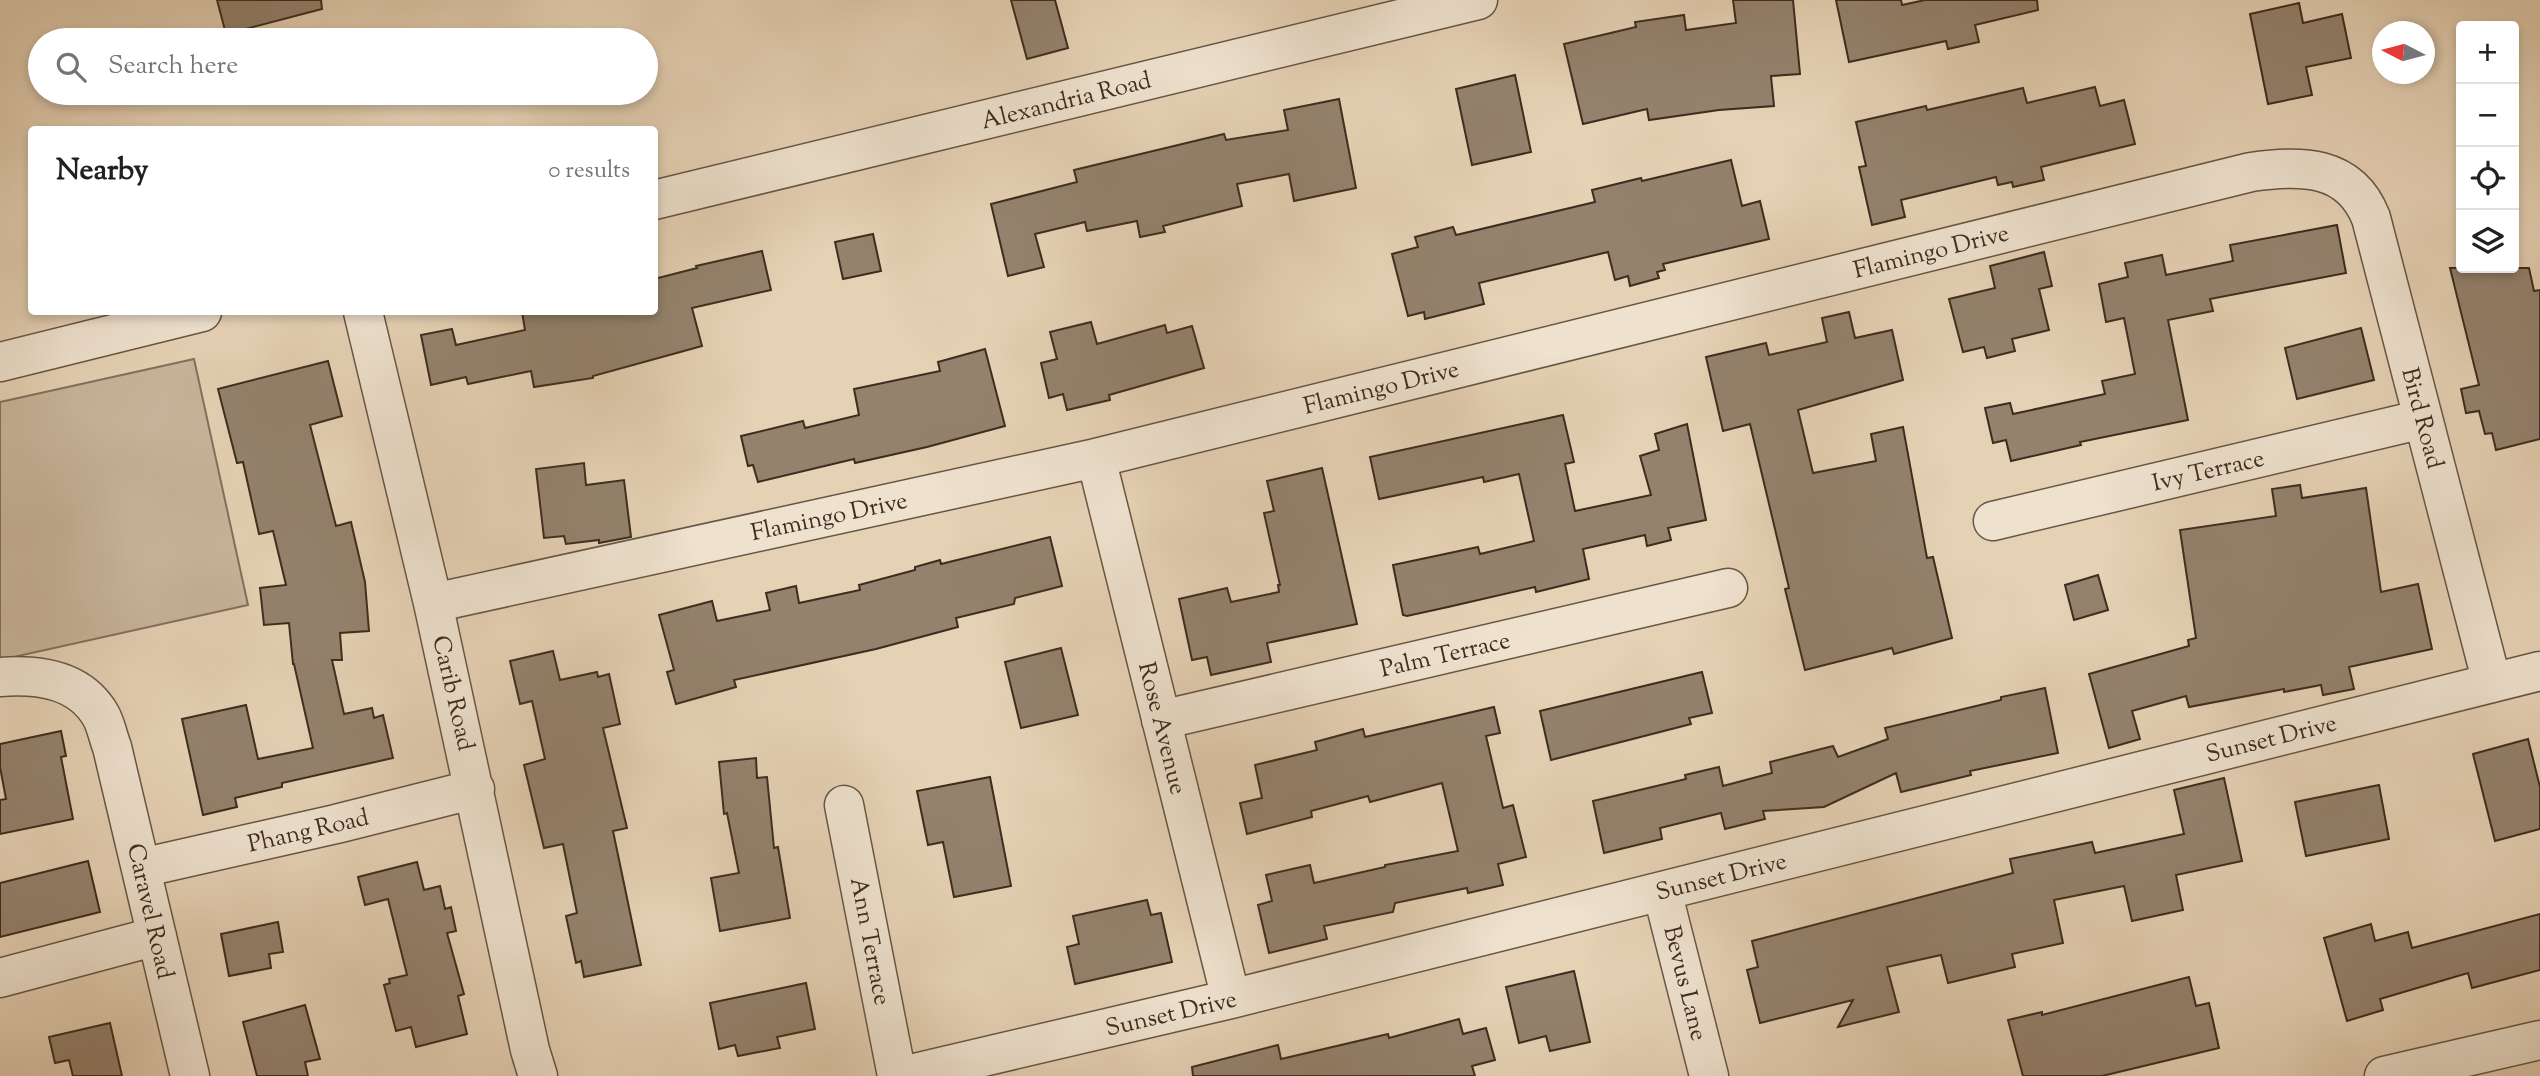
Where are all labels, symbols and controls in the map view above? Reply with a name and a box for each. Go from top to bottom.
north arrow [2372,21,2435,84]
map controls [2456,21,2519,273]
button: + [2456,21,2519,84]
search box [28,28,658,105]
icon: search [52,48,90,86]
text: Search here [108,48,238,85]
street label: Alexandria Road [978,64,1156,140]
button: − [2456,84,2519,147]
button: locate [2456,147,2519,210]
text: Nearby [56,150,148,193]
text: 0 results [548,155,630,188]
button: layers [2456,210,2519,273]
street label: Flamingo Drive [1850,217,2013,289]
street label: Flamingo Drive [1300,353,1463,425]
street label: Bird Road [2391,364,2451,473]
street label: Ivy Terrace [2149,443,2268,501]
street label: Flamingo Drive [748,485,911,551]
street label: Palm Terrace [1377,624,1514,687]
street label: Carib Road [422,632,482,755]
street label: Rose Avenue [1128,659,1194,798]
street label: Sunset Drive [2202,707,2341,773]
street label: Phang Road [244,801,373,862]
street label: Caravel Road [117,840,181,983]
street label: Sunset Drive [1652,845,1791,911]
street label: Ann Terrace [840,874,898,1008]
street label: Bevus Lane [1653,922,1715,1045]
street label: Sunset Drive [1102,983,1240,1047]

